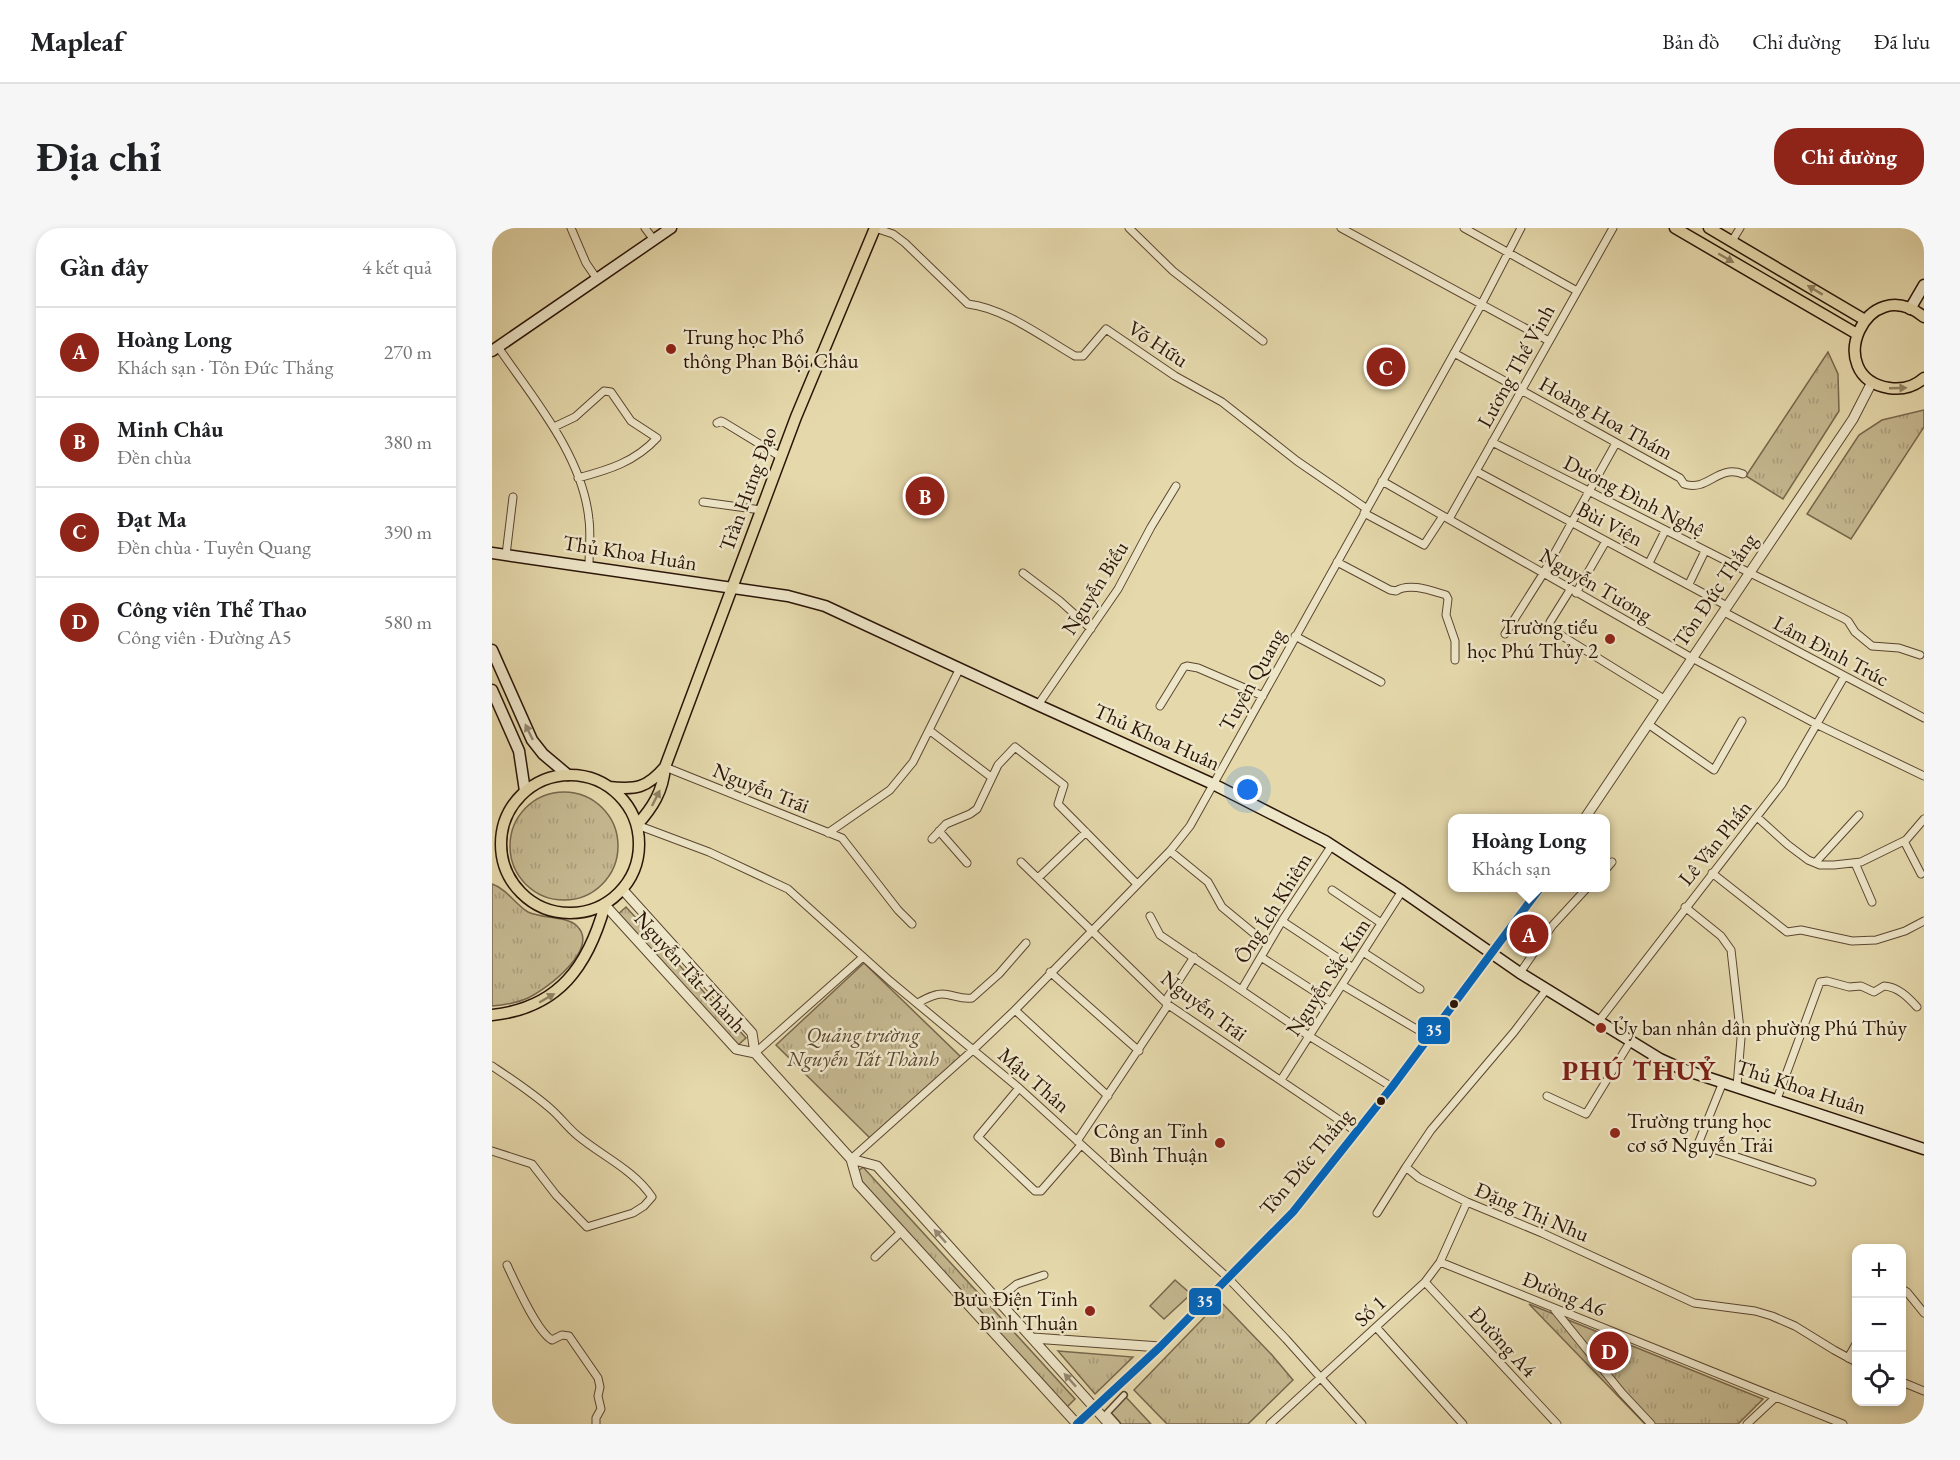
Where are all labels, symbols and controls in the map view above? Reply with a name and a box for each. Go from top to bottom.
text: Mapleaf [30,23,124,59]
text: Bản đồ [1662,28,1719,55]
text: Chỉ đường [1752,28,1841,55]
text: Đã lưu [1874,28,1930,55]
button: Chỉ đường [1774,128,1924,185]
text: Địa chỉ [36,129,162,184]
text: Gần đây [60,250,149,284]
one-way arrow [1717,252,1734,262]
text: 4 kết quả [362,254,432,280]
one-way arrow [1807,284,1823,295]
street label: Lương Thế Vinh [1471,299,1561,432]
street label: Võ Hữu [1123,314,1193,373]
place label: Trung học Phổ thông Phan Bội Châu [683,323,859,374]
text: Hoàng Long [117,325,232,354]
text: A [72,339,87,365]
text: 270 m [384,339,432,365]
marker: Trung học Phổ thông Phan Bội Châu [664,342,678,356]
pin: C [1366,344,1406,390]
text: Khách sạn · Tôn Đức Thắng [117,354,333,380]
street label: Hoàng Hoa Thám [1535,370,1678,465]
one-way arrow [1889,383,1908,392]
text: Minh Châu [117,415,223,444]
street label: Trần Hưng Đạo [713,423,783,555]
text: B [73,429,86,455]
text: 380 m [384,429,432,455]
text: Đền chùa [117,444,191,470]
street label: Dương Đình Nghệ [1559,448,1709,543]
pin: B [906,474,944,518]
street label: Bùi Viện [1573,495,1648,552]
text: Đạt Ma [117,505,186,534]
text: C [72,519,87,545]
text: 390 m [384,519,432,545]
street label: Tôn Đức Thắng [1667,527,1763,652]
street label: Thủ Khoa Huân [561,529,699,576]
text: Đền chùa · Tuyên Quang [117,534,311,560]
street label: Nguyễn Biểu [1055,536,1134,640]
street label: Nguyễn Tương [1535,541,1658,628]
text: Công viên Thể Thao [117,595,307,624]
text: D [72,609,87,635]
text: 580 m [384,609,432,635]
street label: Lâm Đình Trúc [1769,609,1894,692]
place label: Trường tiểu học Phú Thủy 2 [1467,613,1598,664]
street label: Tuyên Quang [1212,623,1292,736]
text: Công viên · Đường A5 [117,624,292,650]
marker: Trường tiểu học Phú Thủy 2 [1603,632,1617,646]
street label: Thủ Khoa Huân [1090,697,1225,776]
one-way arrow [525,724,534,741]
street label: Nguyễn Trãi [709,756,813,819]
your location [1233,775,1262,804]
one-way arrow [651,789,661,807]
street label: Lê Văn Phấn [1672,794,1757,891]
popup [1448,814,1610,892]
text: Hoàng Long [1472,826,1586,855]
street label: Ông Ích Khiêm [1228,847,1317,968]
text: Khách sạn [1472,855,1551,881]
street label: Nguyễn Tất Thành [628,905,752,1038]
street label: Nguyễn Sắc Kim [1279,912,1376,1041]
pin: A [1510,912,1548,956]
street label: Nguyễn Trãi [1156,964,1253,1047]
one-way arrow [539,992,555,1003]
unlabelled marker [1448,998,1460,1010]
place label: Ủy ban nhân dân phường Phú Thủy [1613,1014,1908,1041]
line badge: 35 [1417,1016,1451,1045]
text: 35 [1426,1020,1442,1041]
park label: Quảng trường Nguyễn Tất Thành [786,1021,939,1072]
marker: Ủy ban nhân dân phường Phú Thủy [1594,1021,1608,1035]
street label: Mậu Thân [993,1041,1076,1118]
district label: PHÚ THUỶ [1562,1053,1716,1088]
street label: Thủ Khoa Huân [1733,1053,1870,1120]
unlabelled marker [1375,1095,1387,1107]
street label: Tôn Đức Thắng [1253,1102,1359,1221]
place label: Trường trung học cơ sỡ Nguyễn Trải [1627,1107,1773,1158]
place label: Công an Tỉnh Bình Thuận [1093,1117,1208,1168]
marker: Trường trung học cơ sỡ Nguyễn Trải [1608,1126,1622,1140]
marker: Công an Tỉnh Bình Thuận [1213,1136,1227,1150]
street label: Đặng Thị Nhu [1471,1175,1593,1248]
one-way arrow [933,1228,947,1243]
map controls [1852,1244,1906,1406]
button: + [1852,1244,1906,1298]
street label: Đường A6 [1519,1265,1610,1322]
place label: Bưu Điện Tỉnh Bình Thuận [953,1285,1078,1336]
line badge: 35 [1188,1287,1222,1316]
street label: Số 1 [1348,1289,1391,1332]
text: 35 [1197,1291,1213,1312]
button: − [1852,1298,1906,1352]
street label: Đường A4 [1464,1301,1544,1383]
marker: Bưu Điện Tỉnh Bình Thuận [1083,1304,1097,1318]
pin: D [1590,1328,1628,1374]
button: locate [1852,1352,1906,1406]
one-way arrow [1064,1373,1077,1388]

